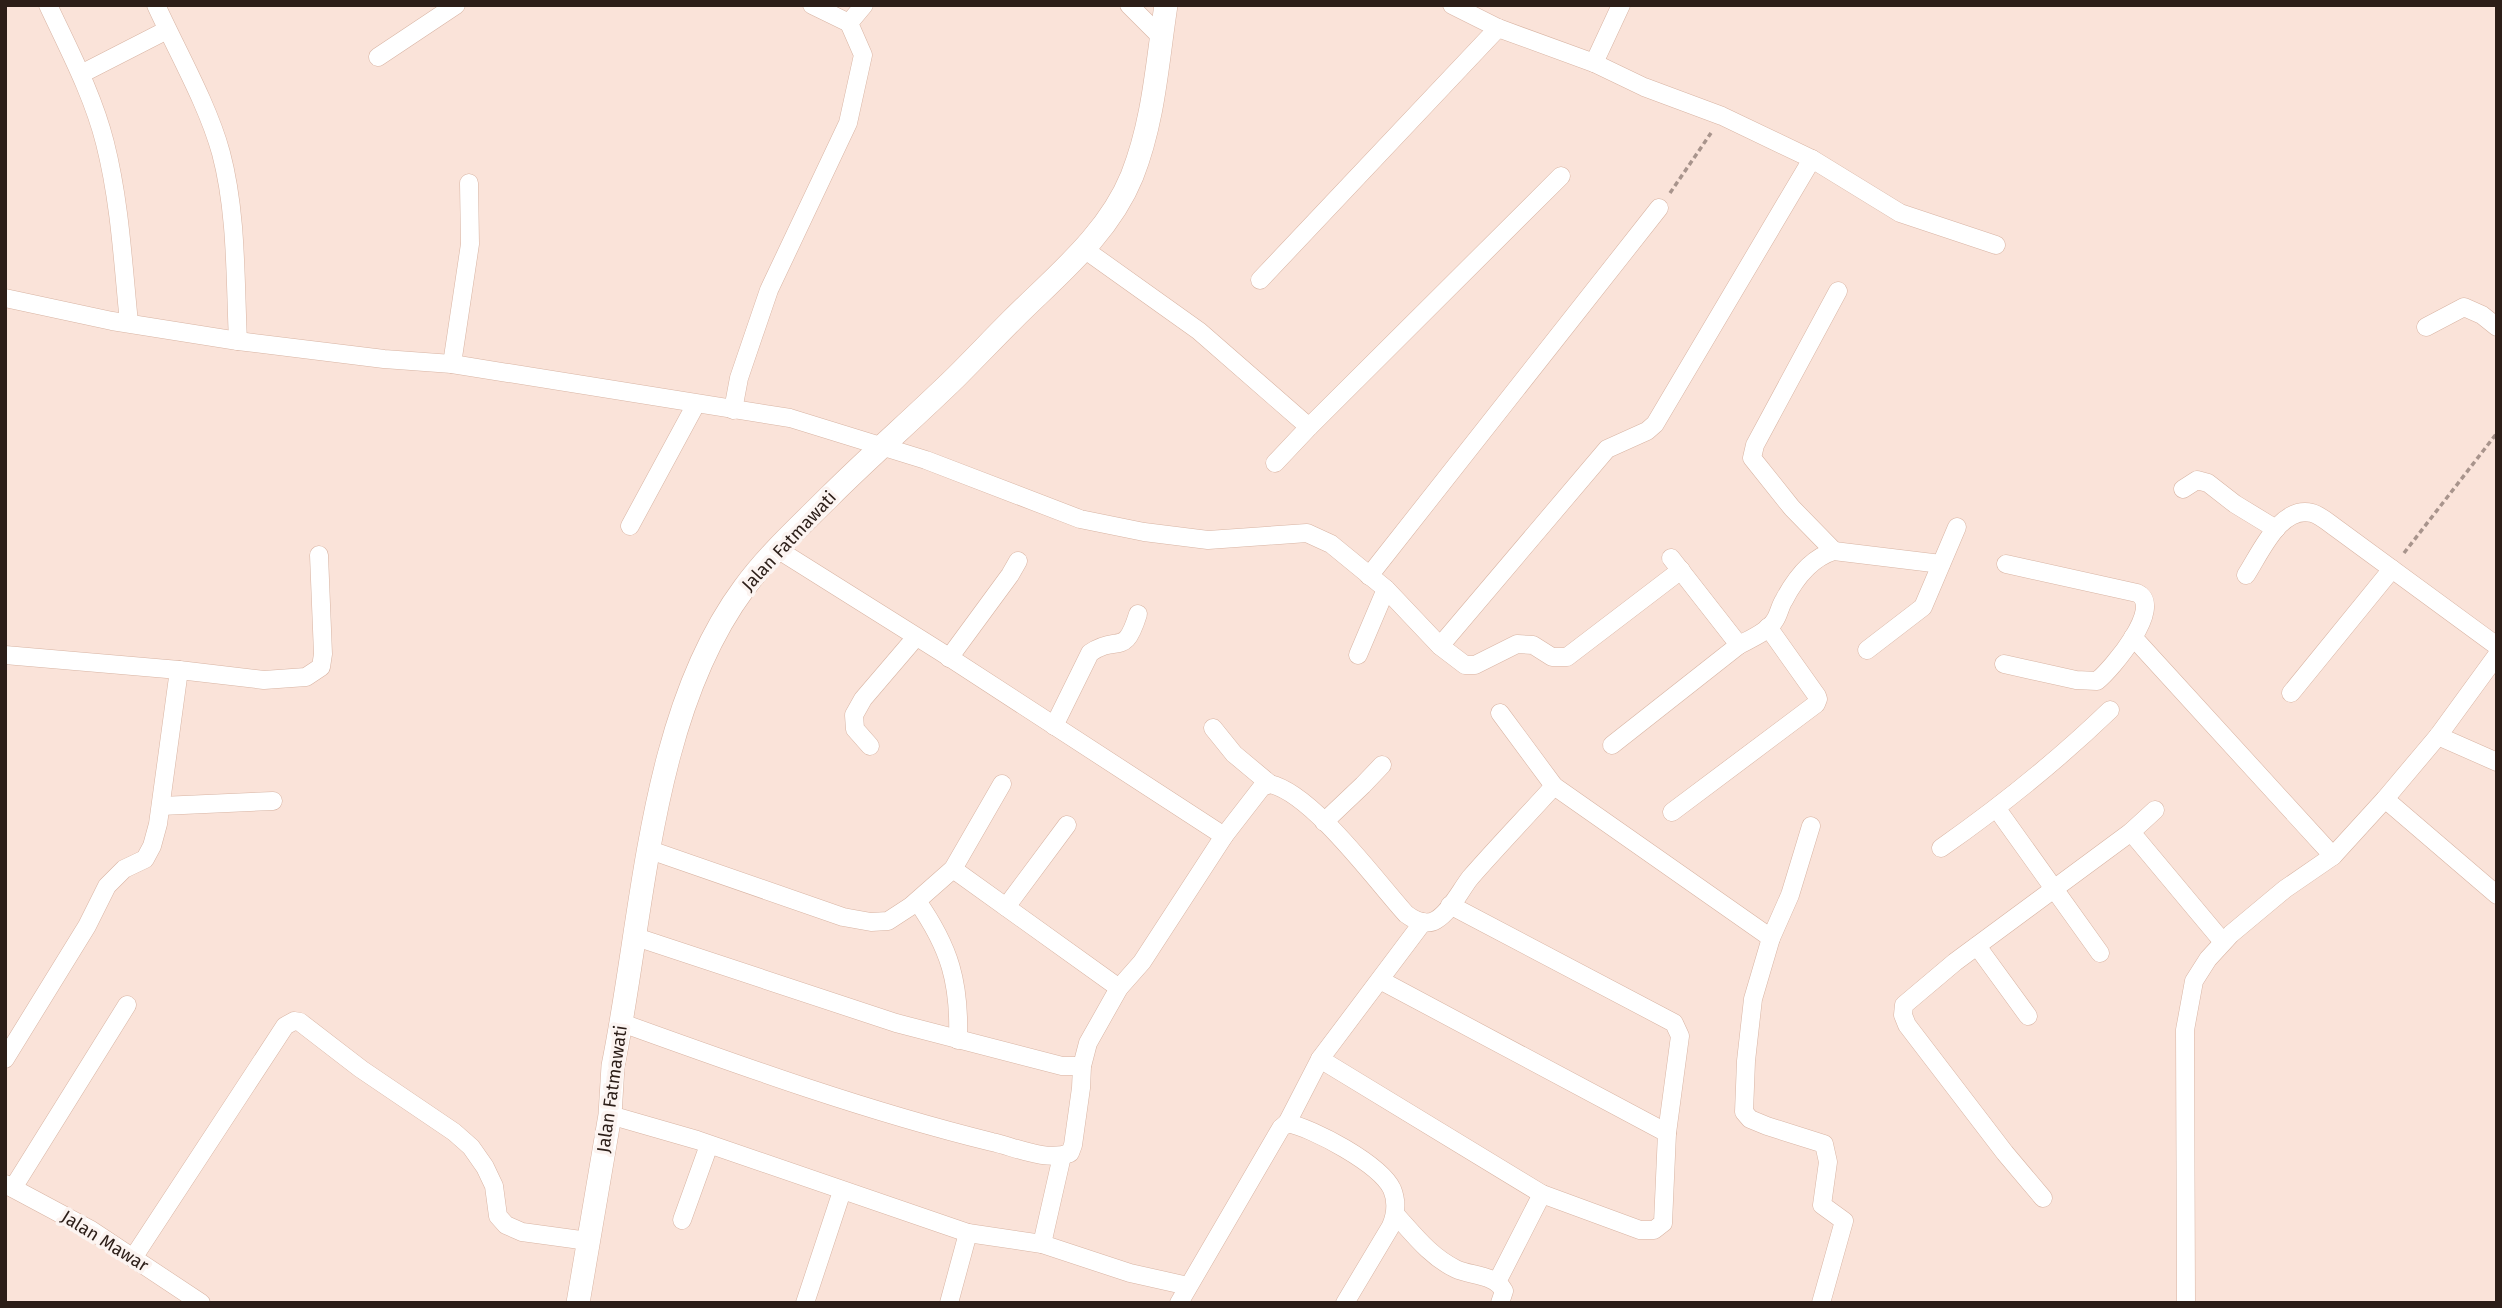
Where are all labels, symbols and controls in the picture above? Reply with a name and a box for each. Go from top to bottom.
street label: Jalan Fatmawati [737,486,841,596]
street label: Jalan Fatmawati [592,1024,632,1154]
street label: Jalan Mawar [57,1206,153,1276]

